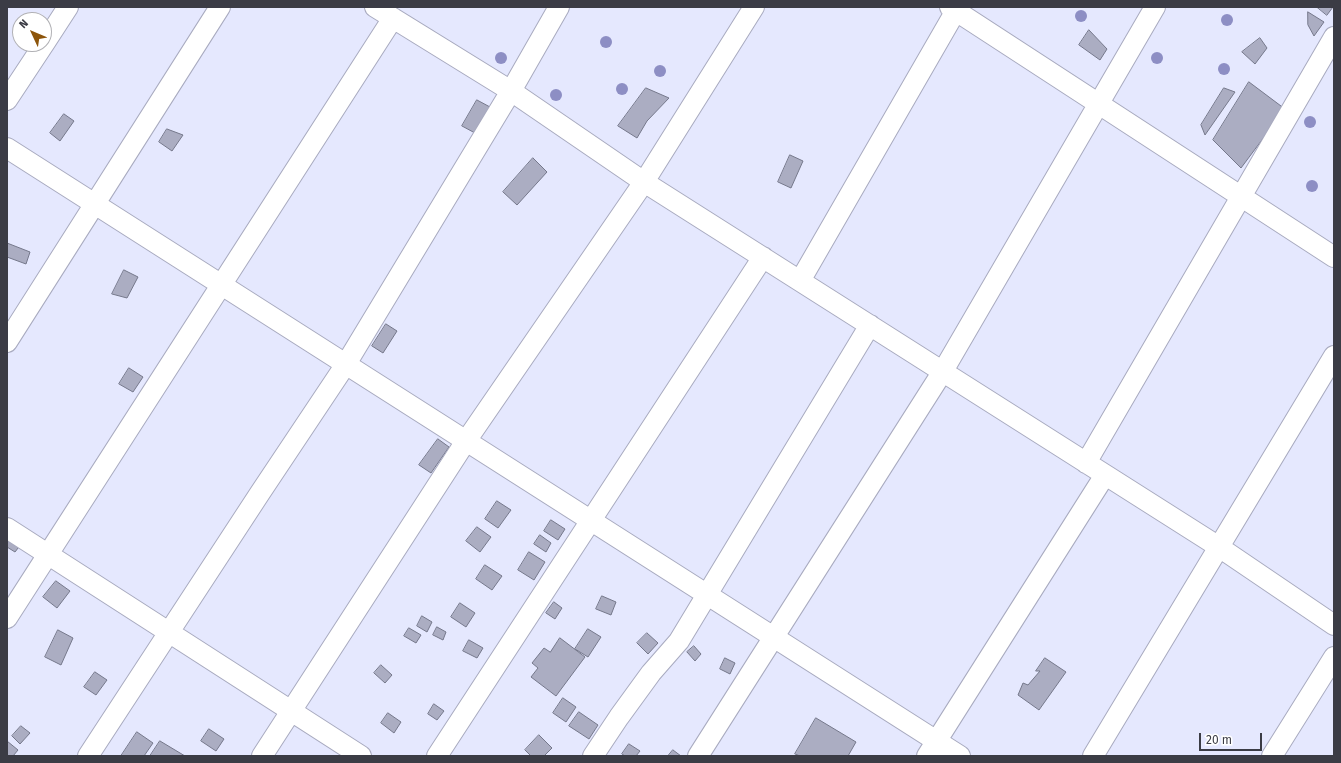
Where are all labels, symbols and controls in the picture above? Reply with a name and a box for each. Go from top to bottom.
north arrow [12,12,52,52]
text: N [17,17,31,31]
scale bar [1201,725,1264,751]
text: 20 m [1206,733,1232,747]

